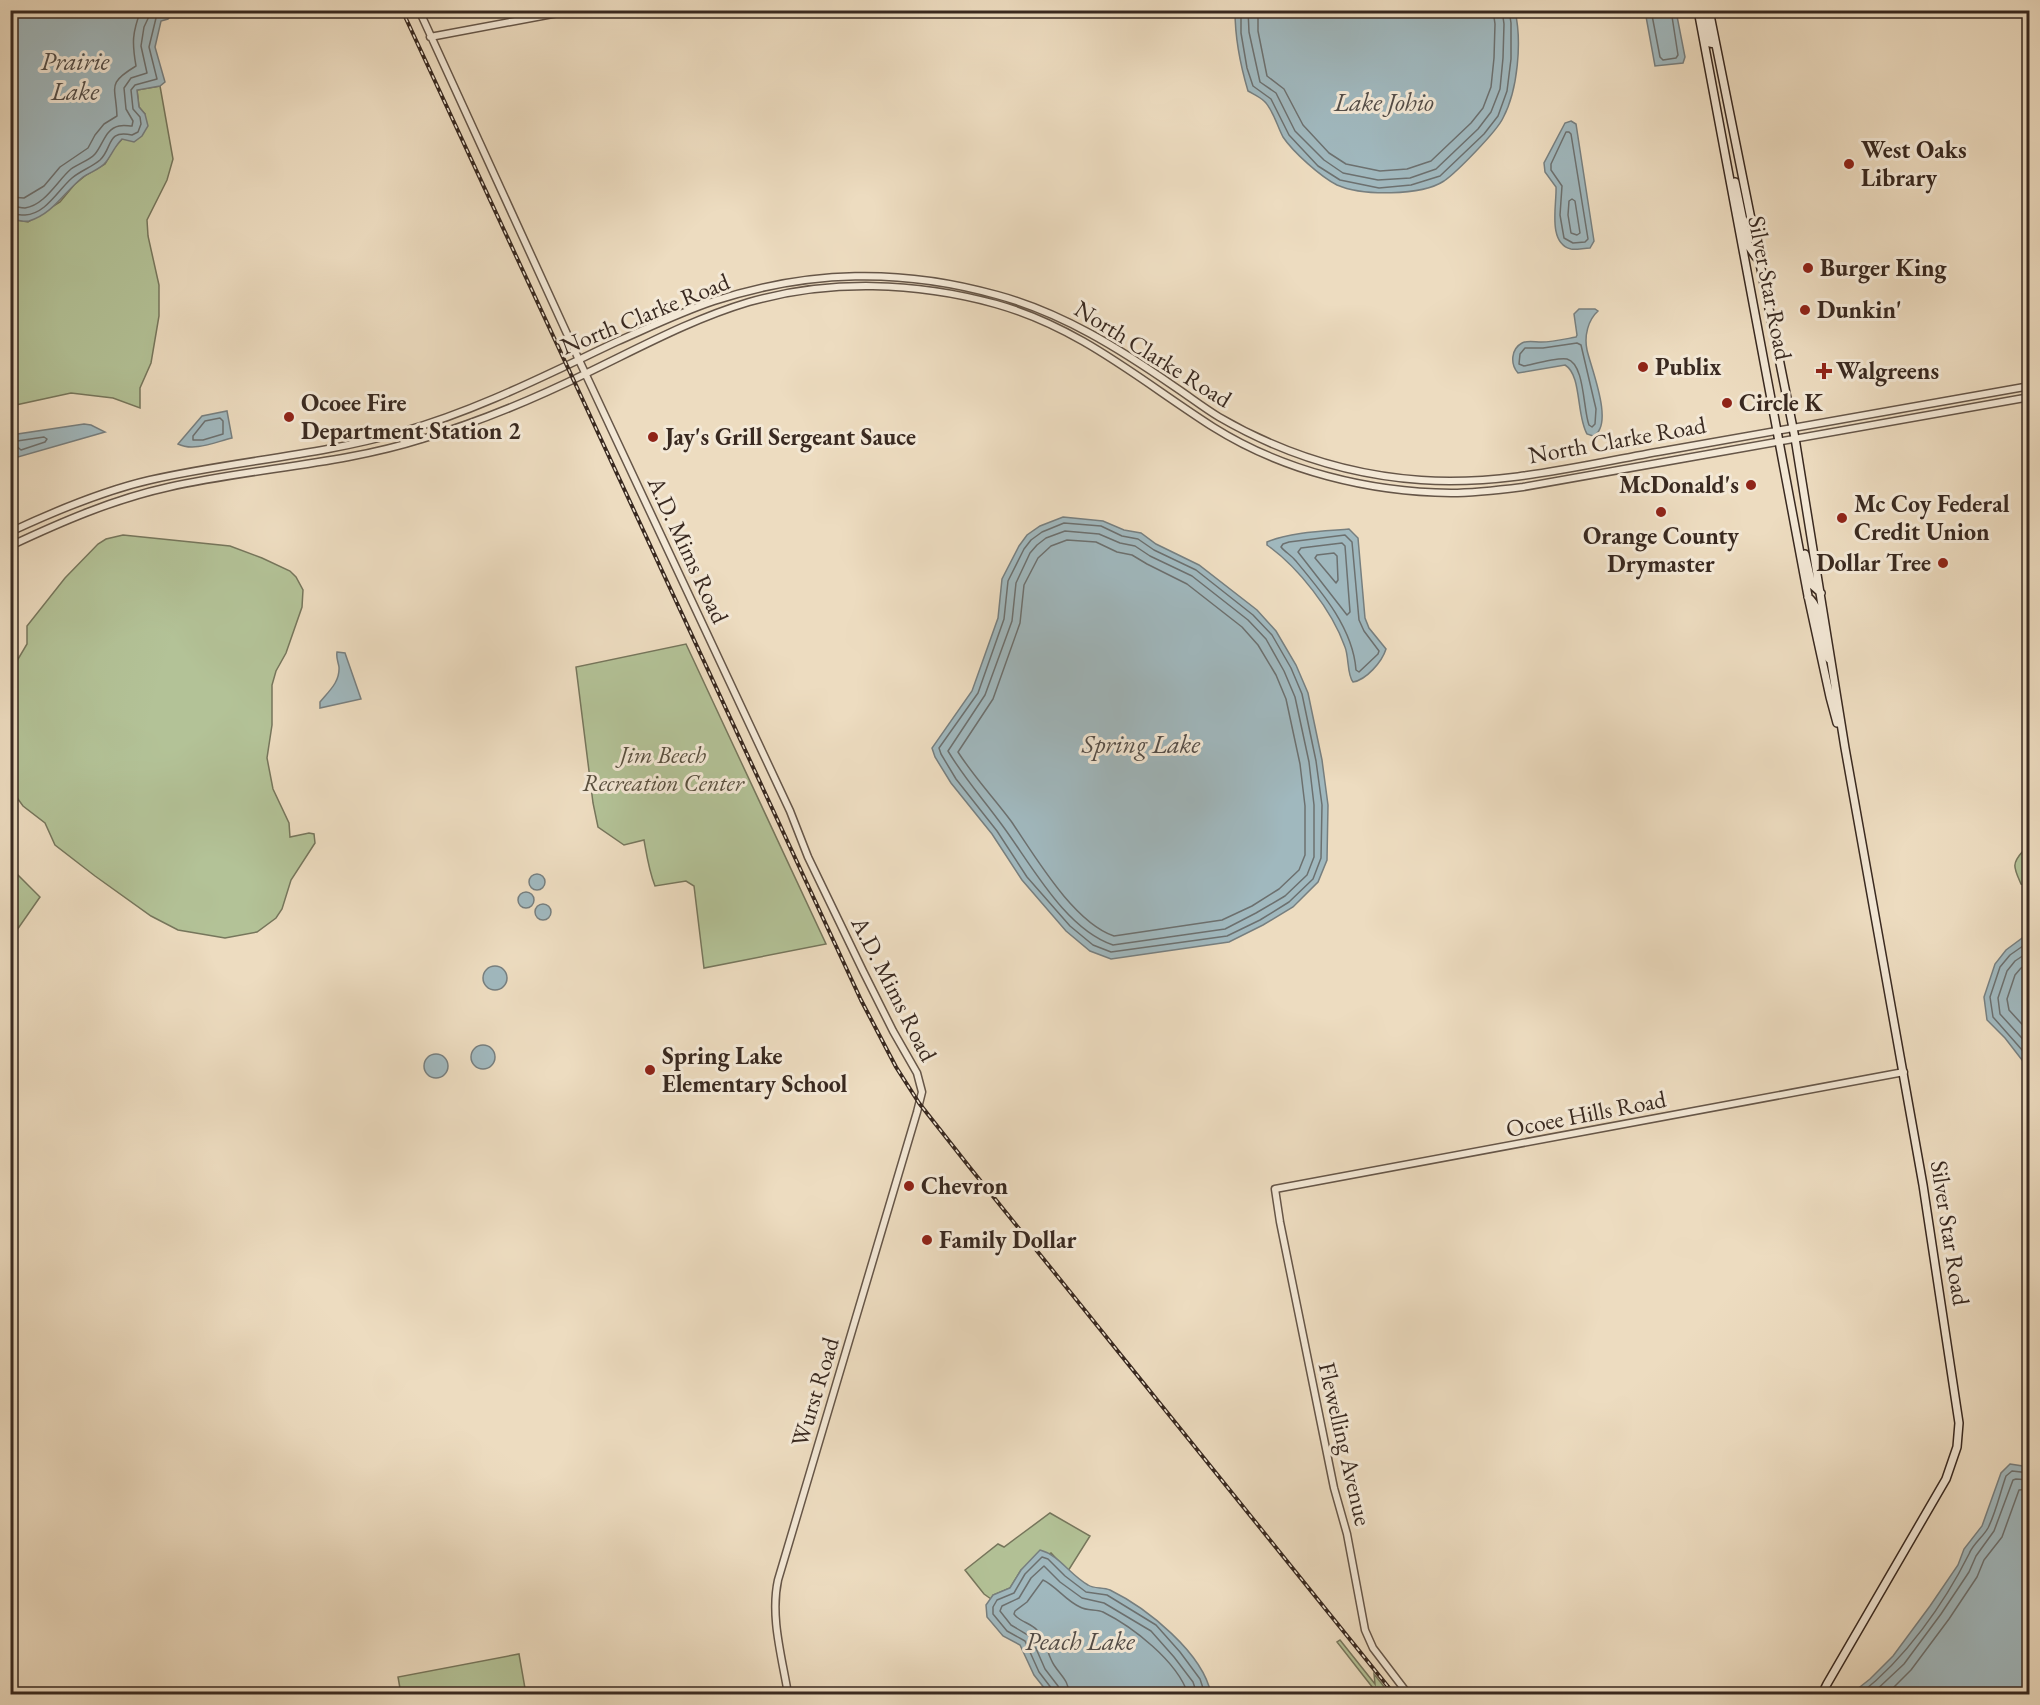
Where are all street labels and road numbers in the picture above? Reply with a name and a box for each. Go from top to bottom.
street label: Silver Star Road [1741,213,1800,363]
street label: North Clarke Road [556,265,735,362]
street label: North Clarke Road [1069,293,1238,415]
street label: North Clarke Road [1526,408,1709,470]
street label: A.D. Mims Road [640,470,736,629]
street label: A.D. Mims Road [844,910,945,1067]
street label: Ocoee Hills Road [1503,1083,1669,1144]
street label: Silver Star Road [1924,1158,1977,1308]
street label: Wurst Road [783,1332,846,1450]
street label: Flewelling Avenue [1312,1359,1379,1529]

